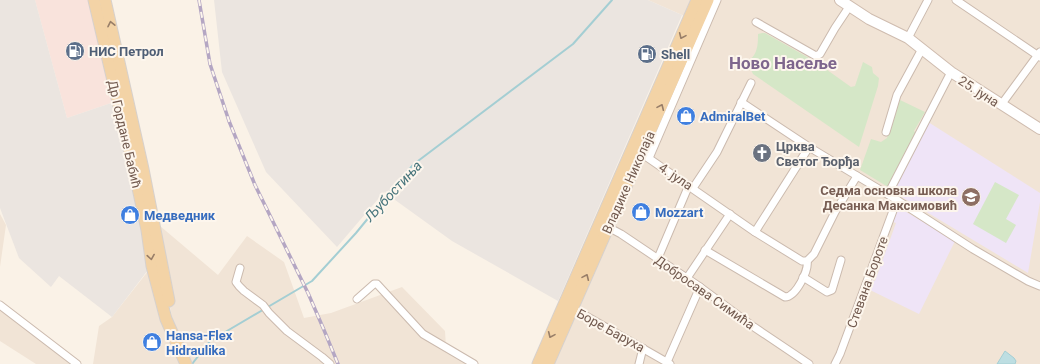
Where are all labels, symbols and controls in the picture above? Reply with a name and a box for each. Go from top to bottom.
one-way arrow [107,21,115,27]
one-way arrow [678,32,686,39]
fuel station icon: НИС Петрол [64,40,86,62]
fuel station icon: Shell [636,43,658,65]
place label: НИС Петрол [89,44,164,59]
place label: Shell [661,47,690,62]
district label: Ново Насеље [729,53,837,73]
street label: 25. јуна [956,73,1002,110]
street label: Др Гордане Бабић [105,78,144,190]
one-way arrow [656,103,664,111]
shop icon: AdmiralBet [675,105,697,127]
place label: AdmiralBet [700,109,766,124]
street label: Владике Николаја [599,129,658,236]
place label: Црква Светог Ђорђа [776,139,860,169]
church icon: Црква Светог Ђорђа [751,142,773,164]
water label: Љубостиња [360,157,425,225]
street label: 4. јула [656,160,695,193]
place label: Седма основна школа Десанка Максимовић [820,183,957,213]
school or university icon: Седма основна школа Десанка Максимовић [960,186,982,208]
shop icon: Mozzart [630,201,652,223]
shop icon: Медведник [119,204,141,226]
place label: Mozzart [655,205,704,220]
place label: Медведник [144,208,216,223]
street label: Стевана Бороте [844,234,891,330]
street label: Добросава Симића [652,252,757,332]
one-way arrow [146,254,155,260]
one-way arrow [581,274,589,281]
street label: Боре Баруха [574,306,647,355]
place label: Hansa-Flex Hidraulika [166,328,233,358]
shop icon: Hansa-Flex Hidraulika [141,331,163,353]
one-way arrow [548,331,556,338]

